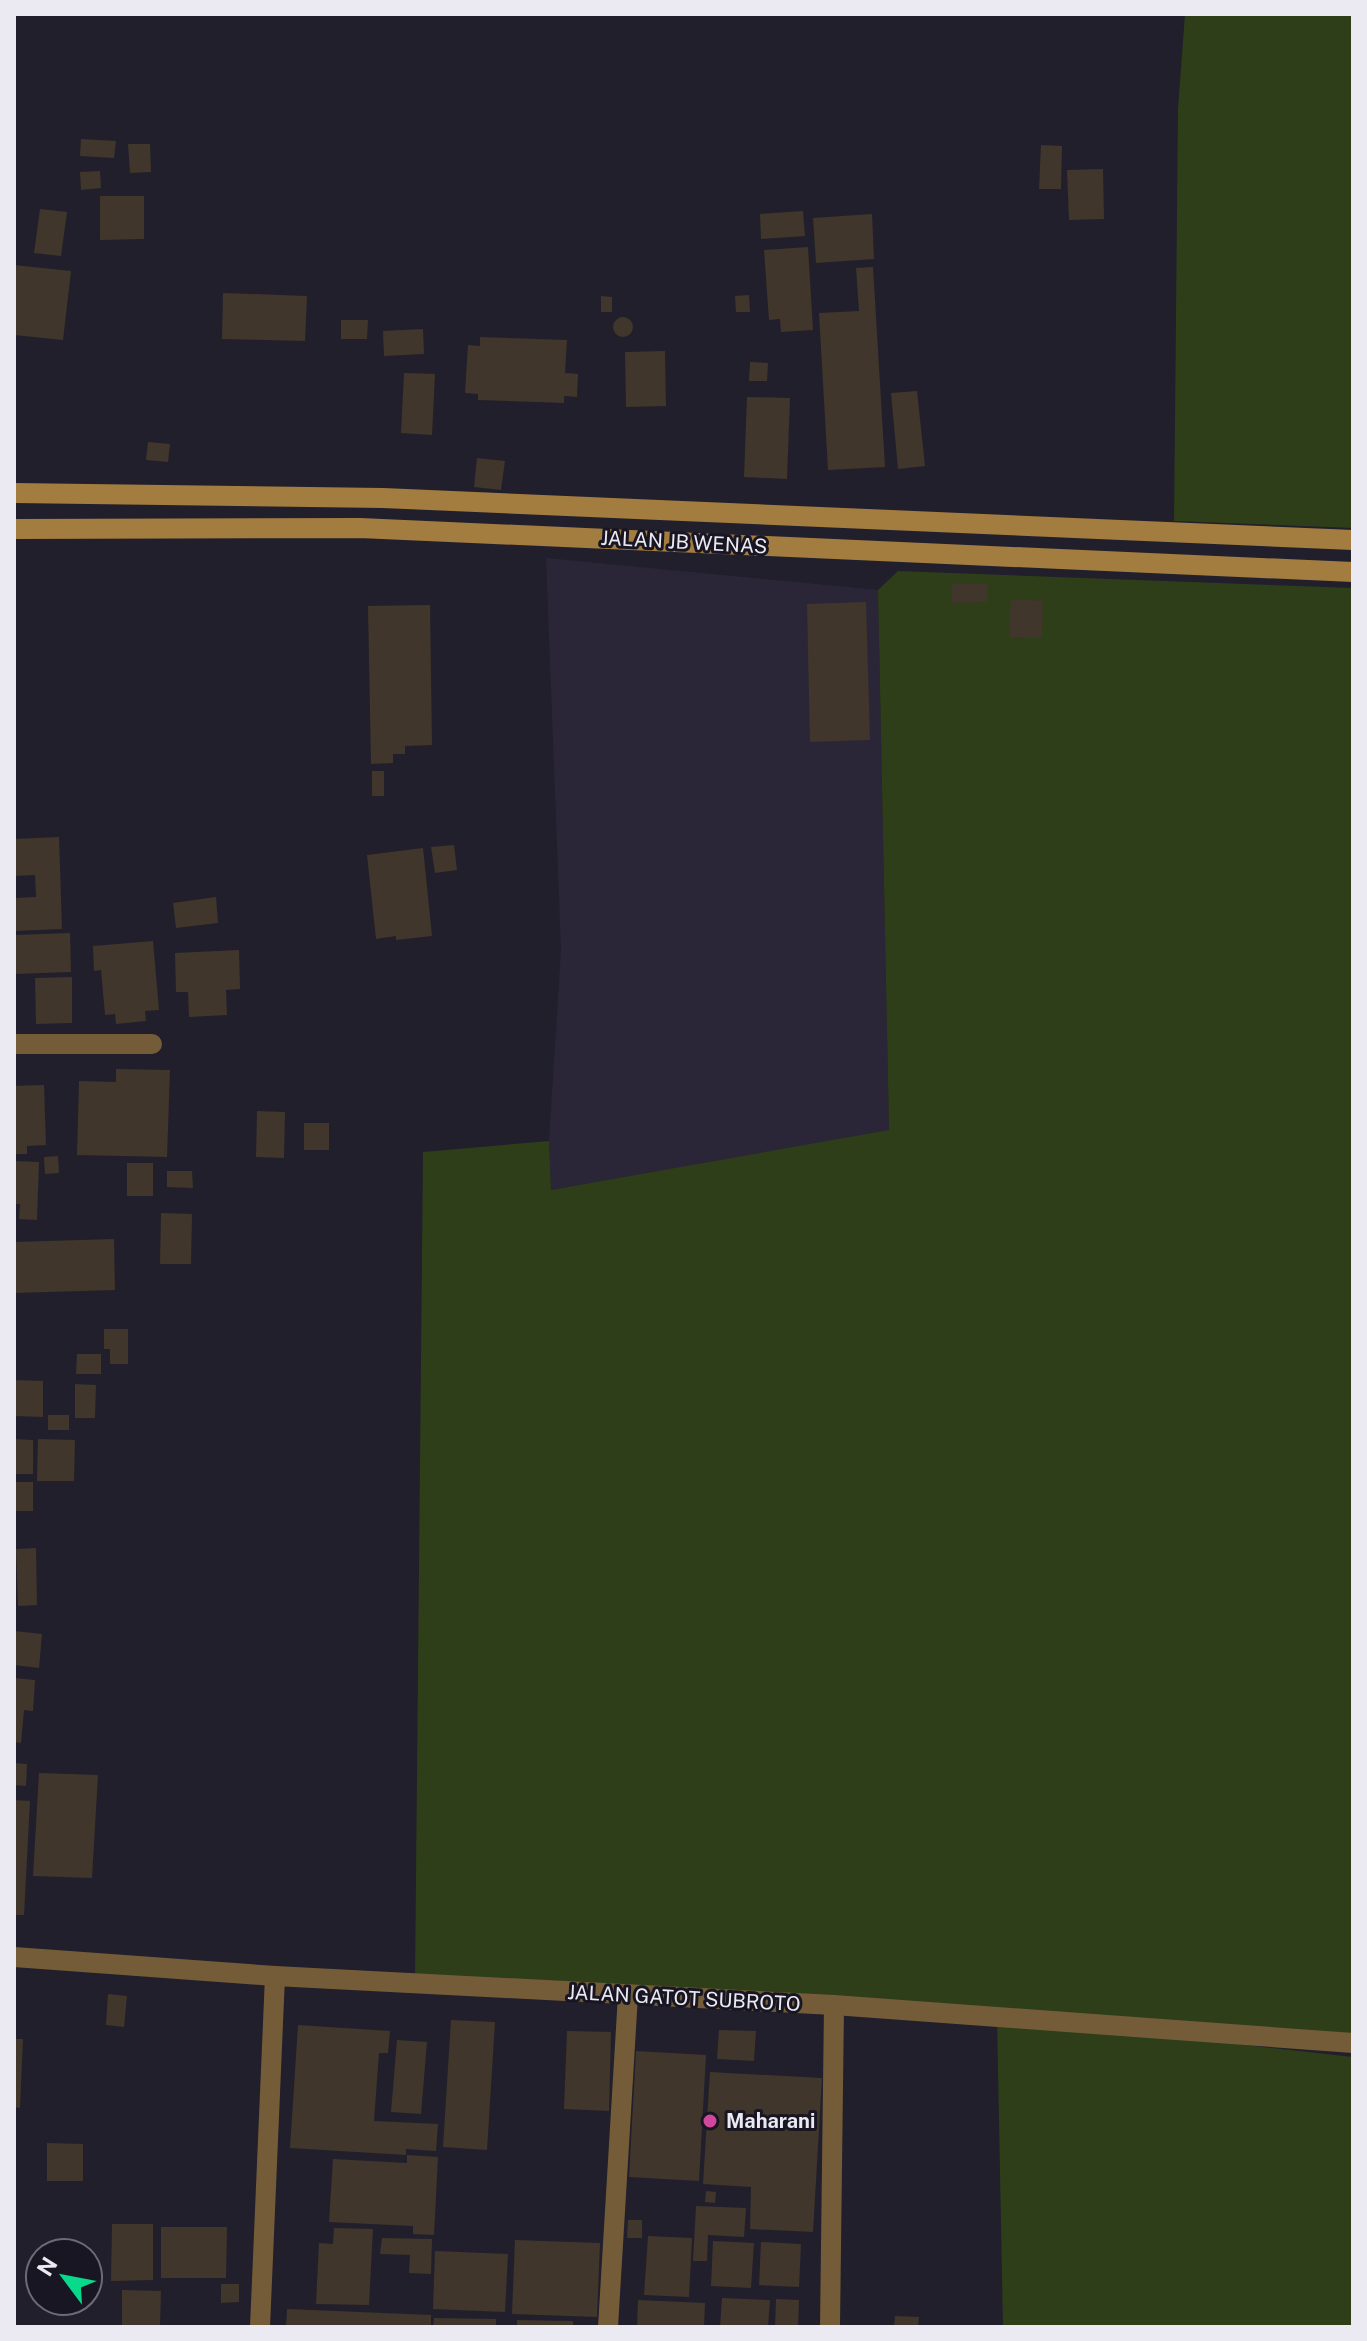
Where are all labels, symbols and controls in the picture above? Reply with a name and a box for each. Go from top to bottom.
street label: JALAN JB WENAS [600,526,768,558]
street label: JALAN GATOT SUBROTO [567,1980,801,2016]
place label: Maharani [726,2109,815,2133]
marker: Maharani [701,2112,719,2130]
north arrow [24,2237,104,2317]
text: N [31,2252,63,2281]

